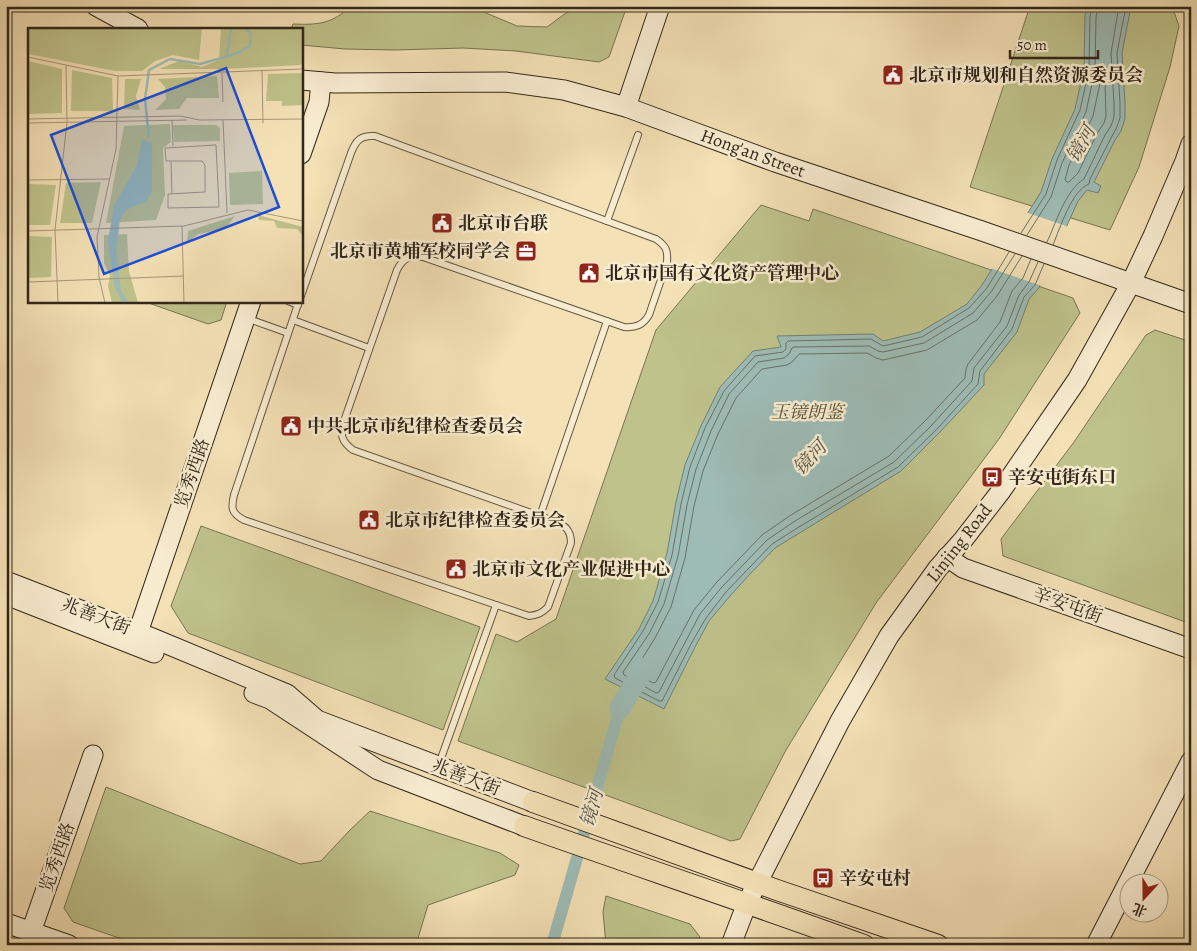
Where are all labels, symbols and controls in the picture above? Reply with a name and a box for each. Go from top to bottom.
inset map [28,28,302,302]
scale bar [1010,28,1097,60]
text: 50 m [1017,35,1047,55]
public building icon: 北京市规划和自然资源委员会 [881,63,905,87]
place label: 北京市规划和自然资源委员会 [909,63,1143,87]
water label: 镜河 [1060,118,1103,167]
street label: Hong'an Street [697,123,809,183]
public building icon: 北京市台联 [430,211,454,235]
place label: 北京市台联 [458,211,548,235]
place label: 北京市黄埔军校同学会 [330,239,510,263]
office icon: 北京市黄埔军校同学会 [514,239,538,263]
public building icon: 北京市国有文化资产管理中心 [577,261,601,285]
place label: 北京市国有文化资产管理中心 [605,261,839,285]
park label: 玉镜朗鉴 [771,400,846,424]
public building icon: 中共北京市纪律检查委员会 [279,414,303,438]
place label: 中共北京市纪律检查委员会 [307,414,523,438]
water label: 镜河 [788,433,835,481]
street label: 览秀西路 [169,435,215,511]
bus stop icon: 辛安屯街东口 [980,465,1004,489]
place label: 辛安屯街东口 [1008,465,1116,489]
street label: Linjing Road [921,498,997,587]
public building icon: 北京市纪律检查委员会 [357,508,381,532]
place label: 北京市纪律检查委员会 [385,508,565,532]
public building icon: 北京市文化产业促进中心 [444,557,468,581]
place label: 北京市文化产业促进中心 [472,557,670,581]
street label: 辛安屯街 [1030,581,1106,629]
street label: 兆善大街 [58,592,134,640]
street label: 兆善大街 [428,753,504,801]
water label: 镜河 [574,783,611,830]
street label: 览秀西路 [34,819,80,895]
bus stop icon: 辛安屯村 [811,866,835,890]
place label: 辛安屯村 [839,866,911,890]
north arrow [1120,874,1170,924]
text: 北 [1130,898,1149,921]

